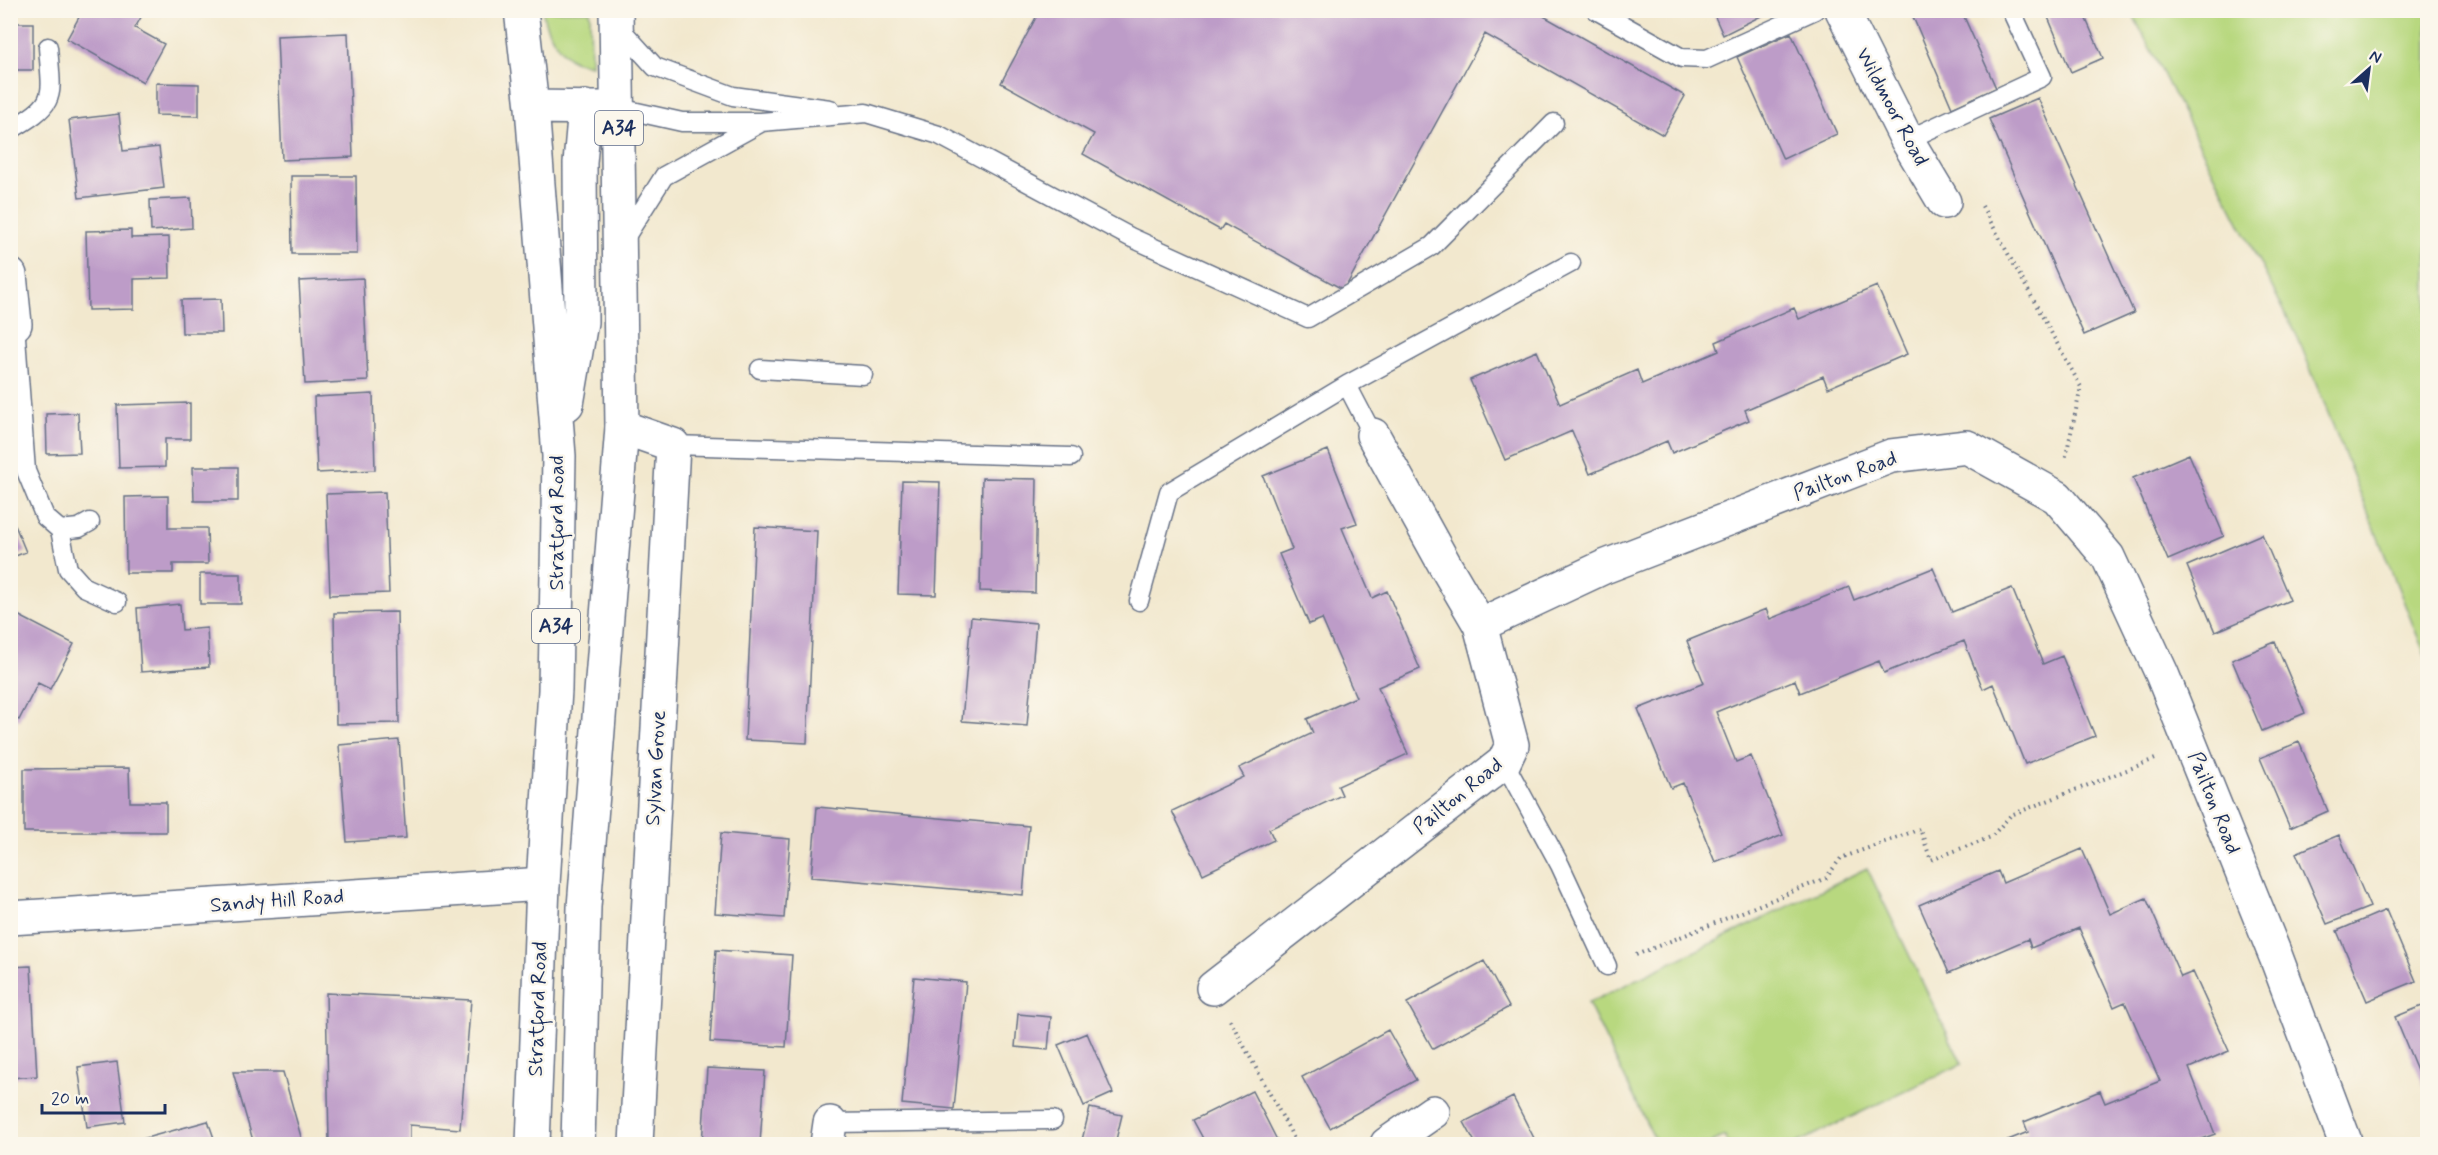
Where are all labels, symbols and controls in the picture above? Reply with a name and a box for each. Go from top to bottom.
north arrow [2339,39,2399,99]
street label: Wildmoor Road [1849,43,1935,171]
text: N [2366,45,2385,69]
road number: A34 [595,111,643,145]
street label: Pailton Road [1789,444,1901,508]
street label: Stratford Road [543,455,573,591]
road number: A34 [532,609,580,643]
street label: Sylvan Grove [639,710,673,826]
street label: Pailton Road [2181,748,2247,858]
street label: Pailton Road [1407,751,1509,841]
street label: Sandy Hill Road [209,882,345,920]
street label: Stratford Road [522,941,556,1077]
scale bar [42,1077,165,1115]
text: 20 m [51,1087,89,1111]

